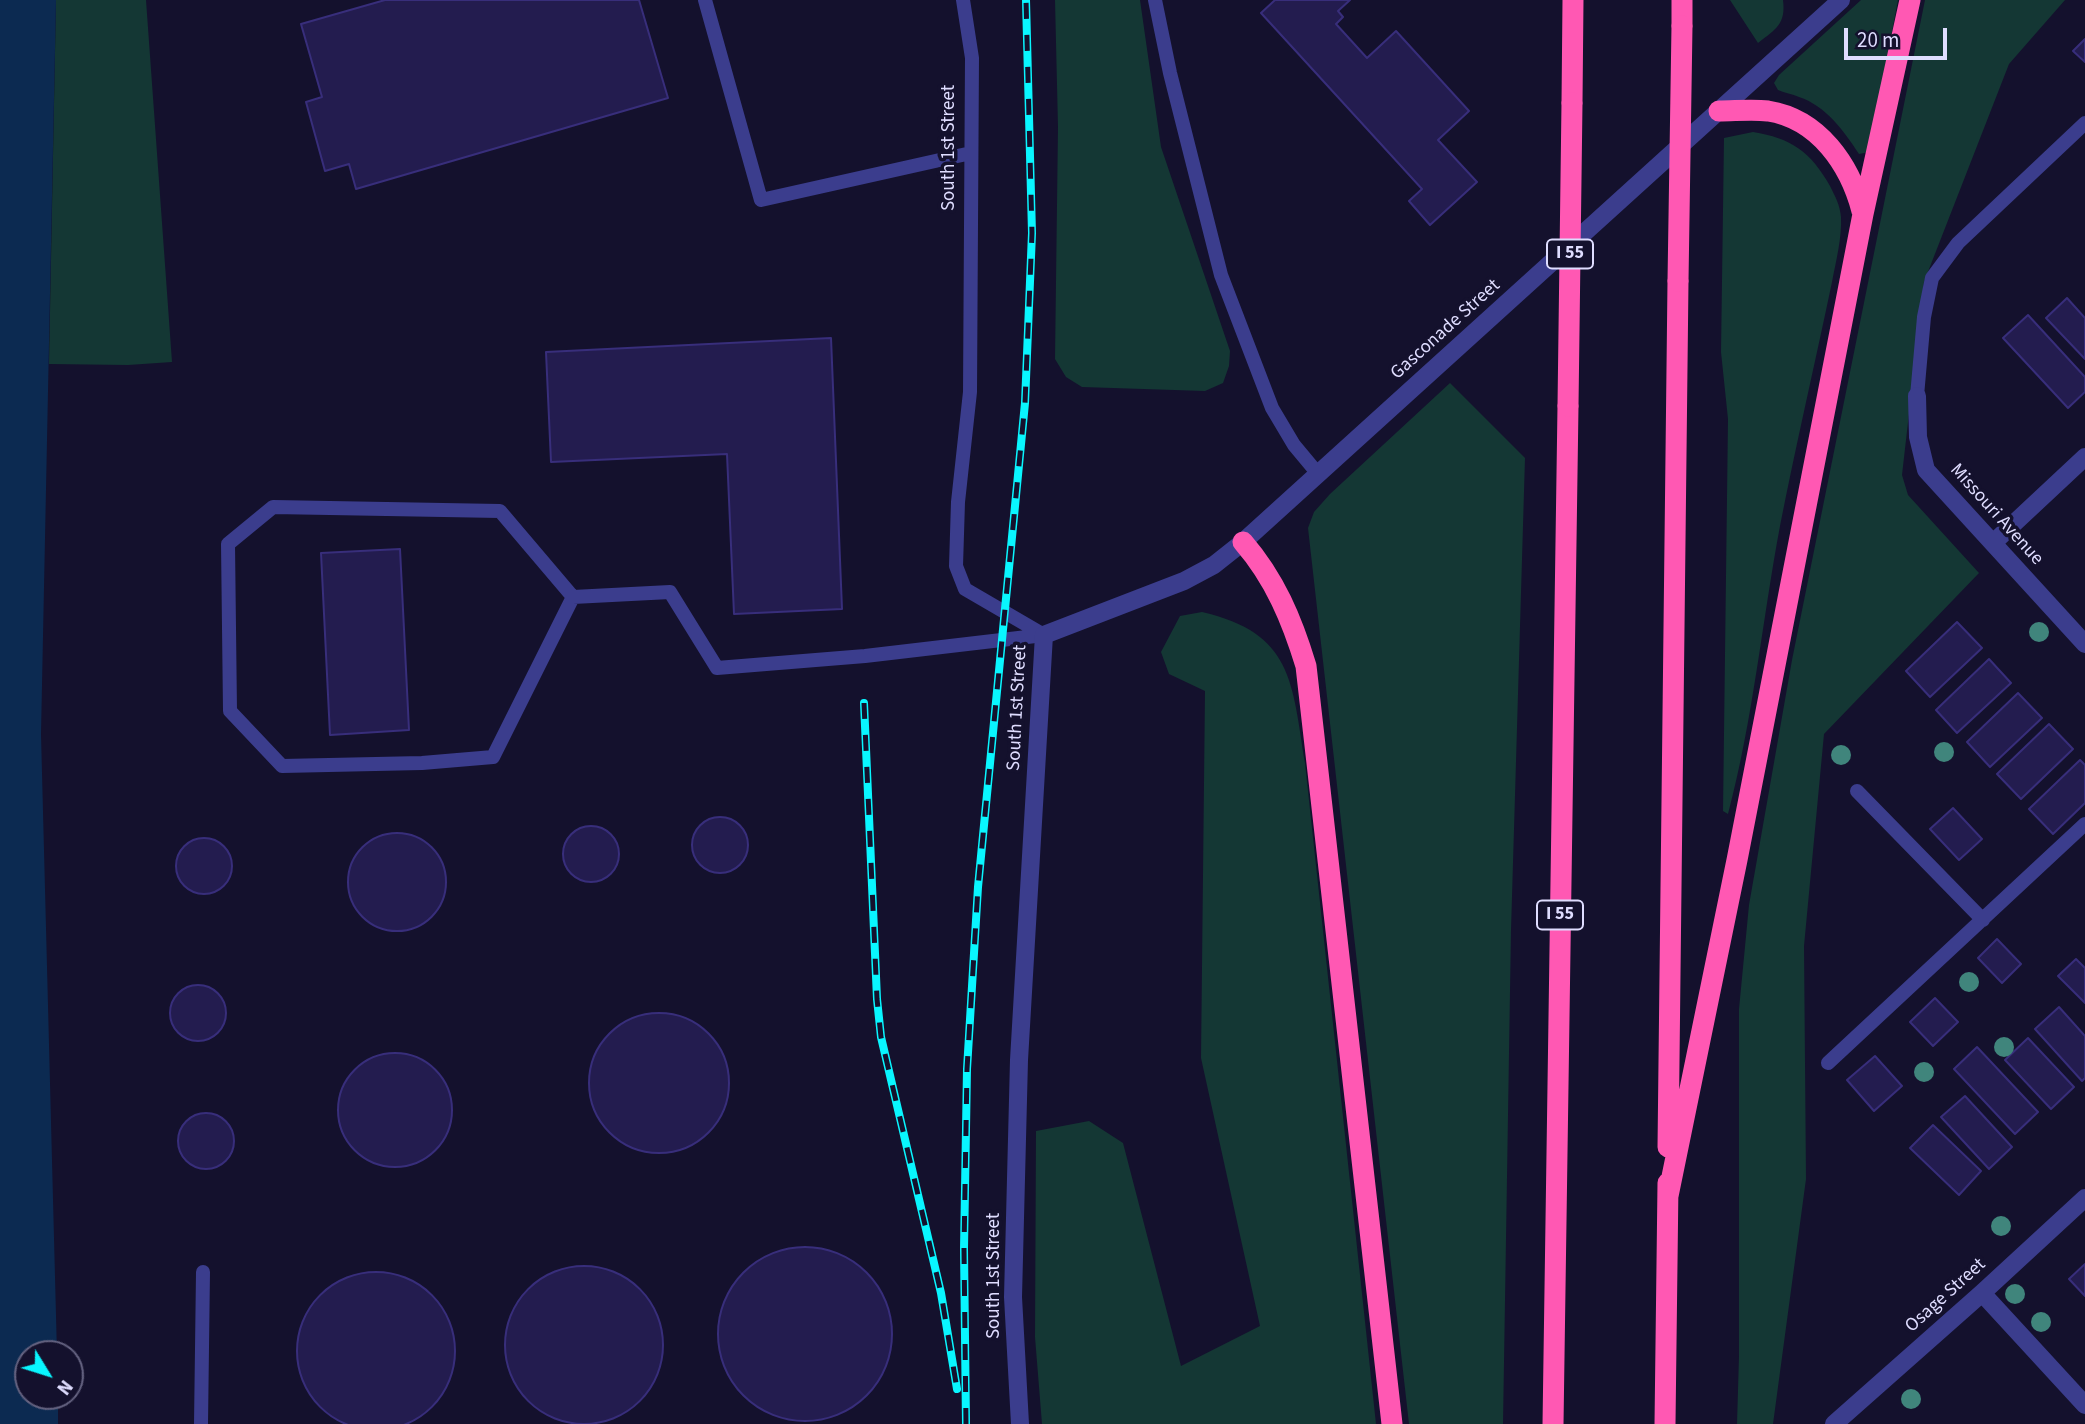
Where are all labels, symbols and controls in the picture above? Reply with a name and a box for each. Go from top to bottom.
scale bar [1847,14,1950,58]
text: 20 m [1857,25,1899,55]
street label: South 1st Street [939,85,961,211]
road number: I 55 [1547,240,1593,268]
street label: Gasconade Street [1387,275,1505,385]
street label: Missouri Avenue [1944,460,2048,570]
street label: South 1st Street [1003,644,1033,772]
road number: I 55 [1537,900,1583,930]
street label: South 1st Street [984,1213,1006,1339]
street label: Osage Street [1901,1254,1991,1338]
north arrow [14,1340,84,1410]
text: N [50,1374,79,1400]

